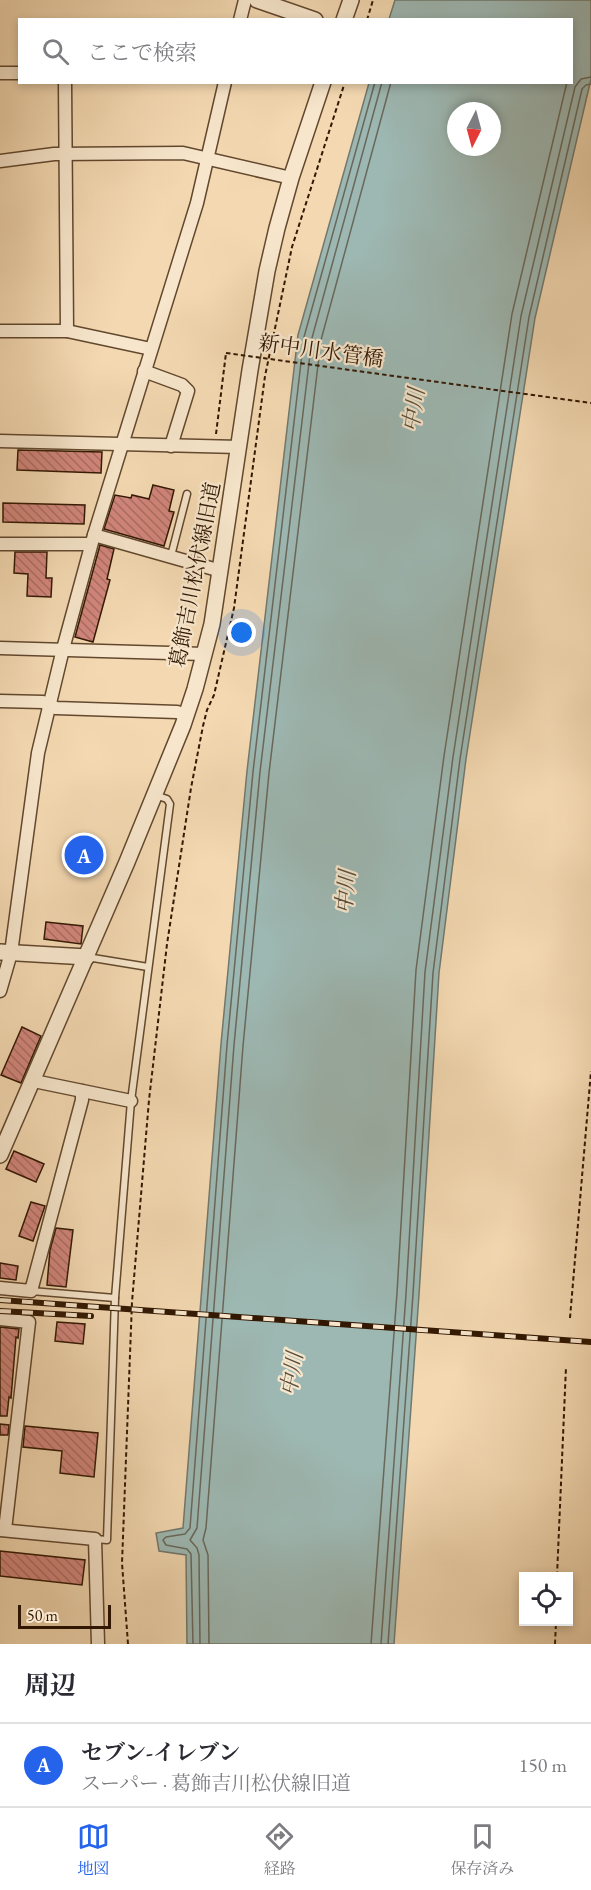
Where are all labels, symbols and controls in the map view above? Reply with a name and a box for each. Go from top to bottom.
search box [18,18,573,84]
icon: search [39,35,72,68]
text: ここで検索 [87,38,197,67]
north arrow [447,102,501,156]
street label: 新中川水管橋 [257,328,385,373]
water label: 中川 [396,384,431,434]
street label: 葛飾吉川松伏線旧道 [163,480,226,670]
your location [227,618,256,647]
pin: A [64,832,104,878]
water label: 中川 [329,867,362,915]
water label: 中川 [274,1348,310,1398]
map controls [519,1572,573,1626]
button: locate [519,1572,573,1626]
scale bar [18,1602,111,1630]
text: 50 m [27,1605,58,1626]
text: 周辺 [24,1668,76,1702]
text: セブン-イレブン [81,1738,240,1767]
text: A [36,1752,51,1778]
text: 150 m [519,1752,567,1778]
text: スーパー · 葛飾吉川松伏線旧道 [81,1770,351,1796]
tab: 地図 [77,1820,110,1879]
tab: 経路 [263,1820,296,1879]
tab: 保存済み [450,1820,514,1879]

